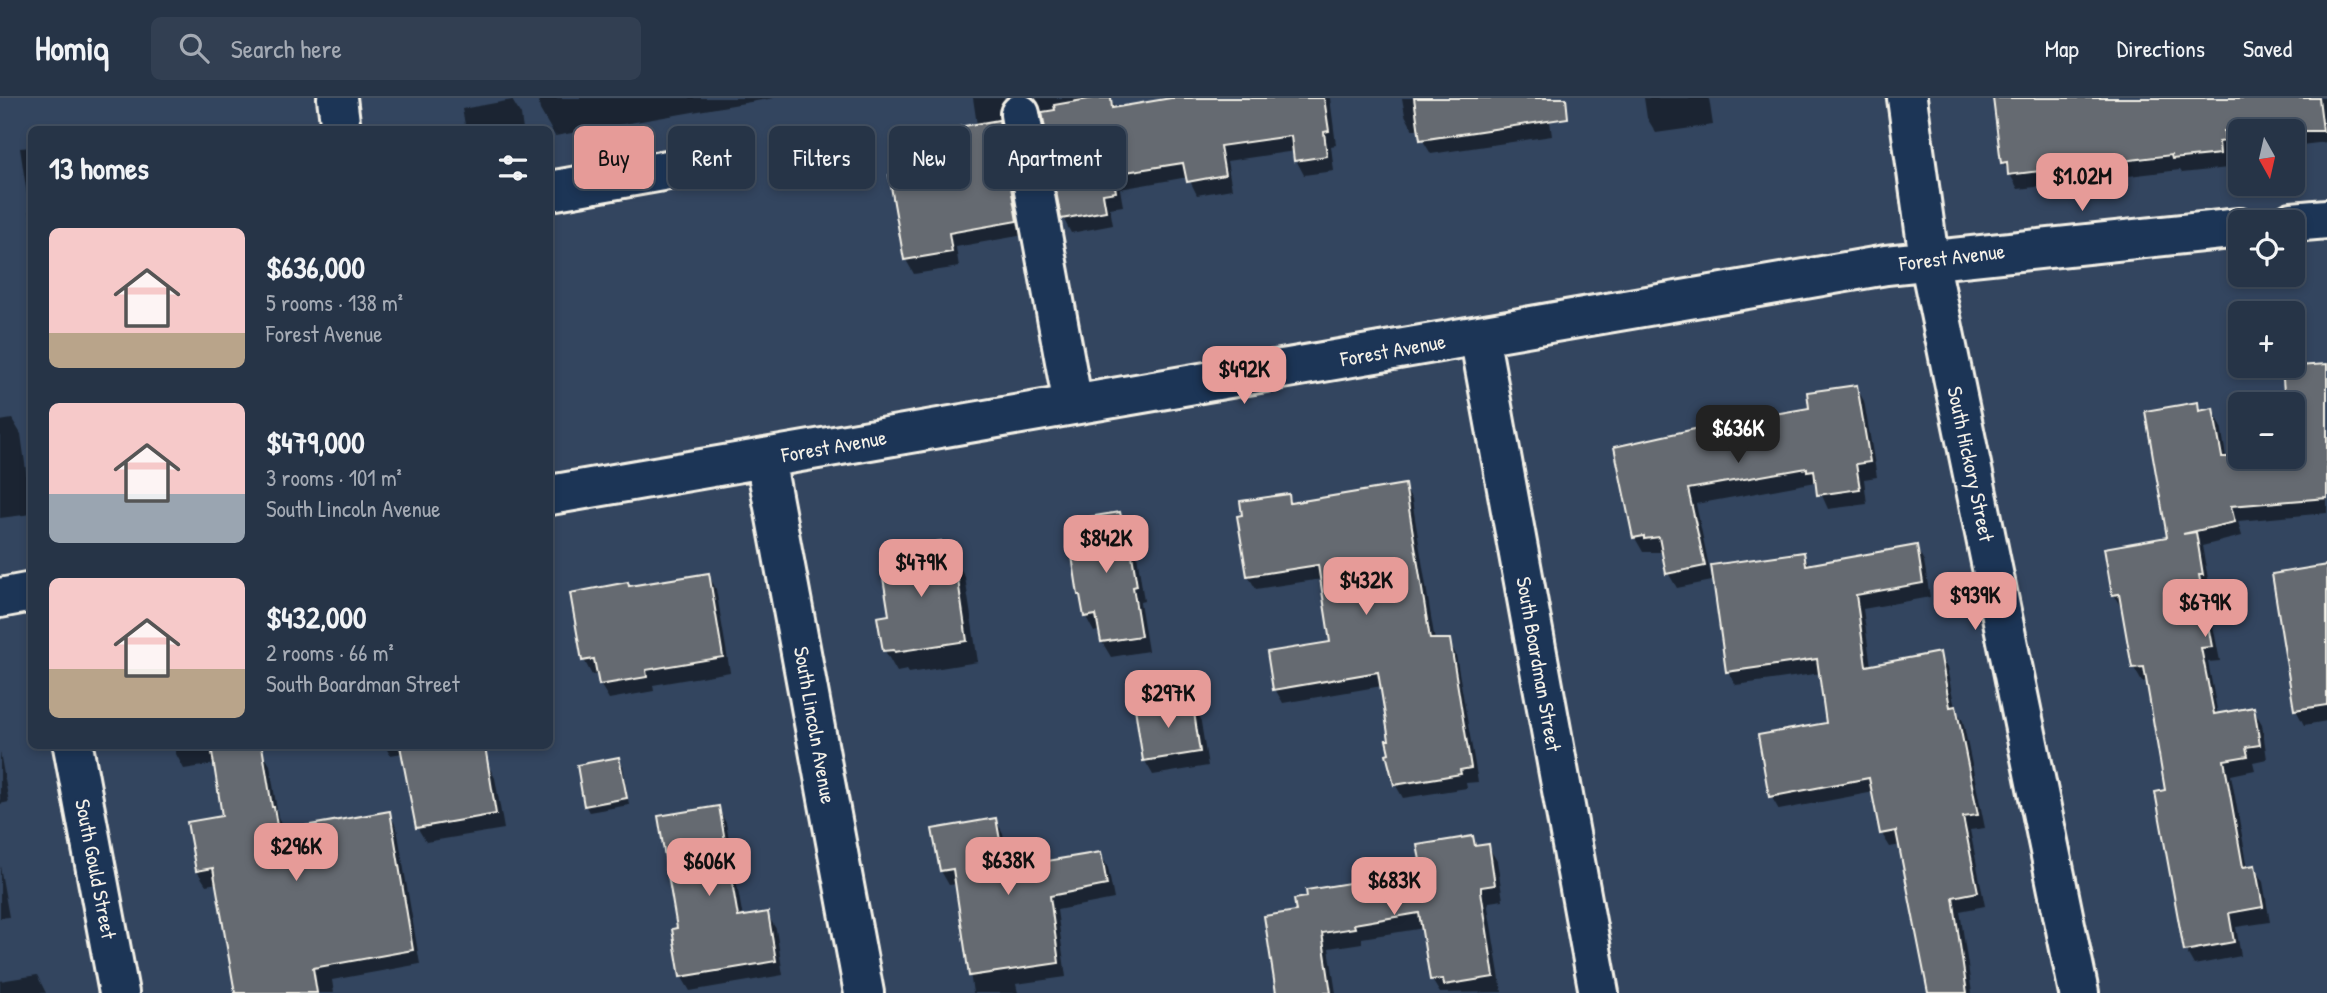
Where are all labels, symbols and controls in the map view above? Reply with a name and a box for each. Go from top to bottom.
search box [151,17,641,80]
text: Homiq [35,26,109,70]
icon: search [175,29,213,67]
text: Search here [231,31,342,66]
text: Map [2045,32,2079,64]
text: Directions [2117,32,2205,64]
text: Saved [2243,32,2292,64]
north arrow [2228,119,2305,196]
map controls [2228,119,2305,469]
chip: Buy [574,126,654,189]
chip: Rent [668,126,755,189]
chip: Filters [769,126,875,189]
chip: New [889,126,970,189]
chip: Apartment [984,126,1126,189]
text: 13 homes [49,148,149,188]
icon: filters [494,149,532,187]
pin: $1.02M [2025,153,2139,213]
text: $1.02M [2052,160,2112,191]
button: locate [2228,210,2305,287]
street label: Forest Avenue [1897,236,2006,278]
text: $636,000 [266,247,365,287]
icon: home [105,256,189,340]
text: 5 rooms · 138 m² [266,287,403,318]
button: + [2228,301,2305,378]
text: Forest Avenue [266,318,382,349]
street label: Forest Avenue [1337,327,1448,374]
pin: $492K [1195,346,1293,406]
text: $492K [1218,353,1270,384]
street label: South Hickory Street [1940,384,2002,545]
button: − [2228,392,2305,469]
pin: $636K [1689,406,1787,465]
text: $636K [1712,412,1764,443]
text: $479,000 [266,422,365,462]
street label: Forest Avenue [778,423,889,470]
icon: home [105,431,189,515]
text: 3 rooms · 101 m² [266,462,402,493]
text: South Lincoln Avenue [266,493,440,524]
pin: $842K [1057,516,1155,575]
text: $842K [1079,522,1133,553]
pin: $479K [872,540,970,599]
text: $479K [895,546,947,577]
pin: $432K [1317,558,1415,617]
text: $432K [1339,564,1393,595]
pin: $939K [1926,573,2024,632]
street label: South Boardman Street [1509,574,1569,754]
text: $939K [1950,579,2000,610]
pin: $679K [2156,580,2254,639]
text: $679K [2179,586,2231,617]
text: $432,000 [266,597,366,637]
icon: home [105,606,189,690]
text: 2 rooms · 66 m² [266,637,394,668]
street label: South Lincoln Avenue [787,644,843,806]
text: South Boardman Street [266,668,460,699]
pin: $297K [1119,670,1217,730]
text: $297K [1141,677,1195,708]
street label: South Gould Street [68,797,124,942]
pin: $296K [247,824,345,883]
text: $296K [270,830,322,861]
pin: $606K [660,838,758,898]
pin: $638K [959,838,1057,897]
text: $638K [981,844,1035,875]
text: $606K [683,845,735,876]
pin: $683K [1345,858,1443,917]
text: $683K [1367,864,1421,895]

